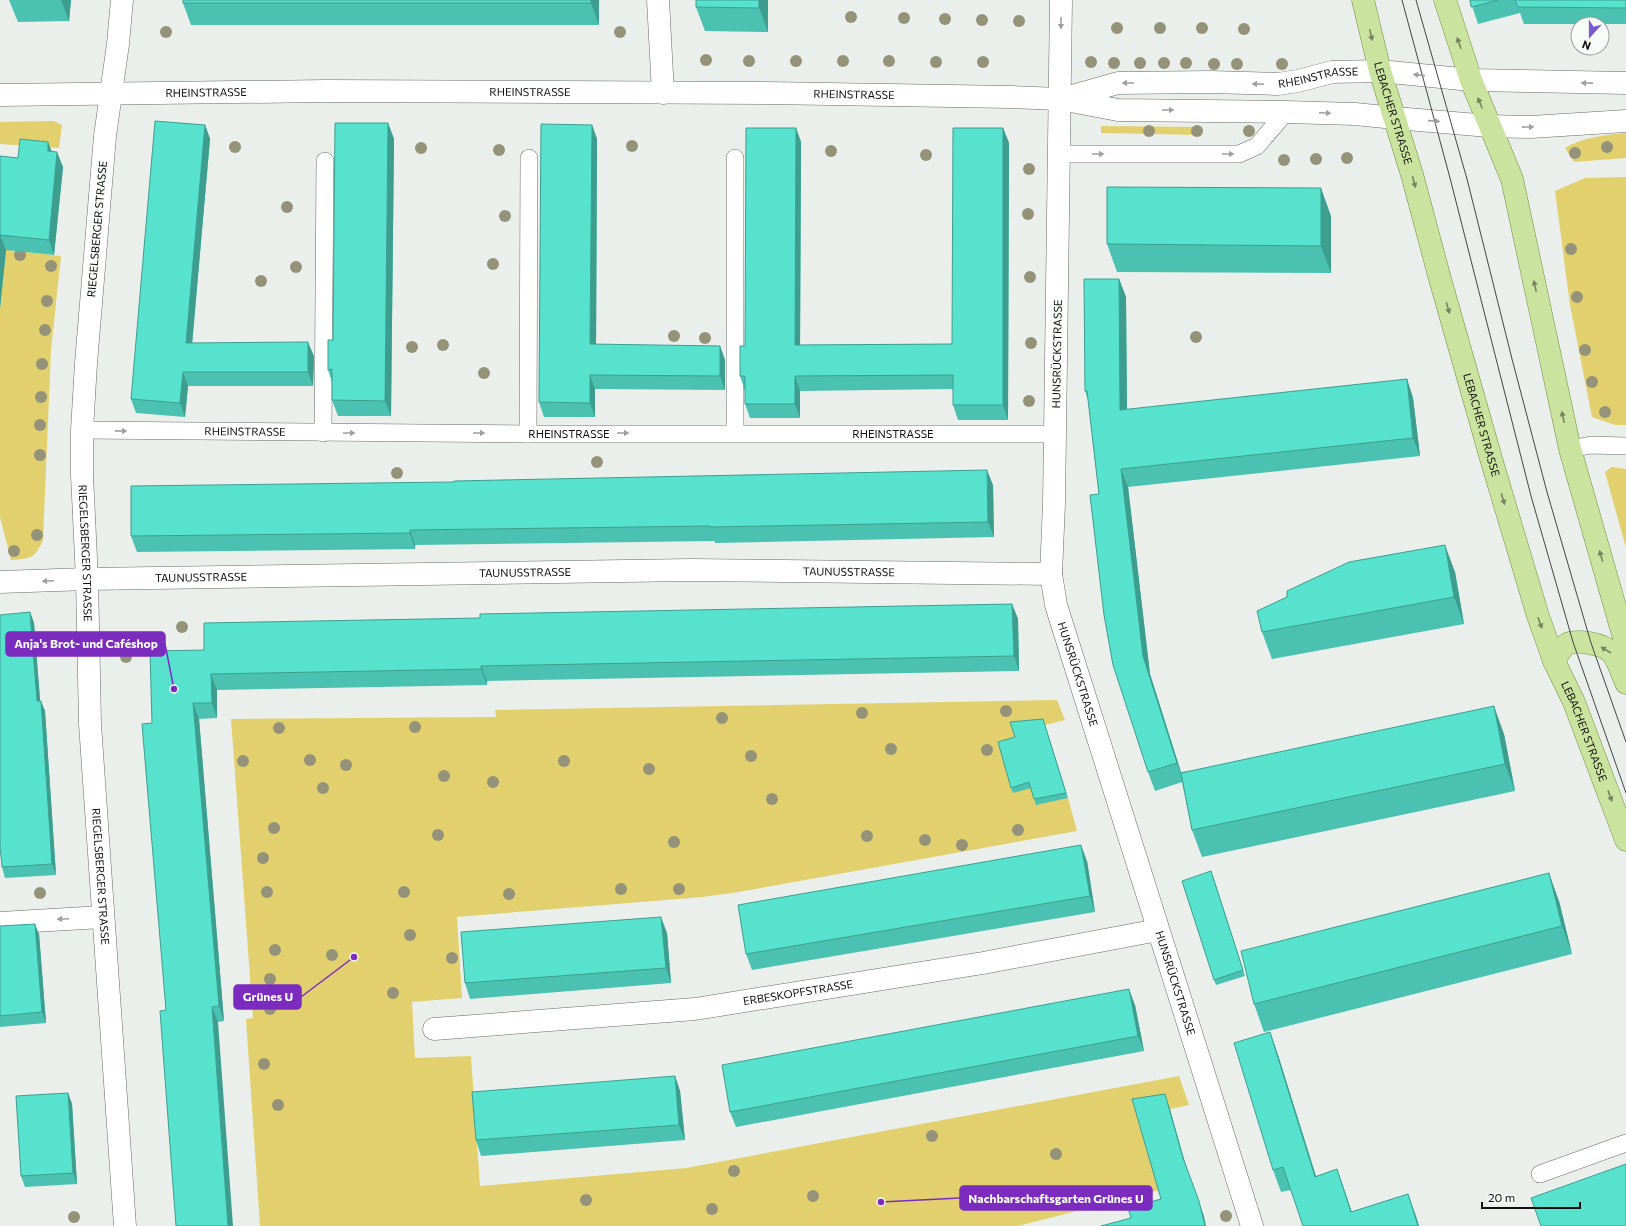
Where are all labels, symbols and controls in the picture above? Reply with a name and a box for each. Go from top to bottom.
north arrow [1570,16,1610,56]
one-way arrow [1058,17,1064,30]
one-way arrow [1369,29,1375,42]
one-way arrow [1456,37,1462,49]
text: N [1580,38,1592,53]
street label: LEBACHER STRASSE [1372,60,1415,166]
street label: RHEINSTRASSE [1277,64,1358,90]
one-way arrow [1413,71,1425,78]
one-way arrow [1121,80,1134,86]
one-way arrow [1252,80,1264,87]
one-way arrow [1580,80,1593,86]
street label: RHEINSTRASSE [165,85,247,99]
street label: RHEINSTRASSE [489,85,571,98]
street label: RHEINSTRASSE [813,87,895,101]
one-way arrow [1477,97,1483,109]
one-way arrow [1162,107,1175,113]
one-way arrow [1319,110,1332,116]
one-way arrow [1428,118,1440,125]
one-way arrow [1522,124,1535,130]
one-way arrow [1092,151,1105,157]
one-way arrow [1222,151,1235,157]
street label: RIEGELSBERGER STRASSE [84,160,109,298]
one-way arrow [1412,176,1418,189]
one-way arrow [1532,280,1538,293]
street label: HUNSRÜCKSTRASSE [1048,299,1064,409]
one-way arrow [1445,302,1451,314]
street label: LEBACHER STRASSE [1461,371,1503,478]
one-way arrow [1560,411,1566,424]
street label: RHEINSTRASSE [204,424,286,438]
street label: RHEINSTRASSE [528,427,610,440]
street label: RHEINSTRASSE [852,427,934,440]
one-way arrow [115,428,128,434]
one-way arrow [343,430,356,436]
one-way arrow [473,430,486,436]
one-way arrow [617,430,630,436]
street label: RIEGELSBERGER STRASSE [76,484,95,622]
one-way arrow [1500,493,1506,505]
one-way arrow [1598,550,1604,562]
street label: TAUNUSSTRASSE [803,564,895,578]
street label: TAUNUSSTRASSE [479,565,571,579]
street label: TAUNUSSTRASSE [155,570,247,584]
one-way arrow [42,577,54,584]
one-way arrow [1538,618,1544,630]
street label: HUNSRÜCKSTRASSE [1056,620,1101,728]
callout: Anja's Brot- und Caféshop [6,632,165,656]
text: Anja's Brot- und Caféshop [14,636,158,650]
one-way arrow [1601,647,1612,654]
street label: LEBACHER STRASSE [1559,679,1610,783]
one-way arrow [1607,790,1613,802]
street label: RIEGELSBERGER STRASSE [90,808,112,945]
one-way arrow [57,916,70,923]
street label: HUNSRÜCKSTRASSE [1153,929,1198,1037]
street label: ERBESKOPFSTRASSE [742,977,854,1007]
callout: Grünes U [234,985,301,1009]
text: Grünes U [243,989,293,1003]
scale bar [1482,1184,1580,1210]
callout: Nachbarschaftsgarten Grünes U [960,1186,1152,1210]
text: 20 m [1488,1190,1515,1204]
text: Nachbarschaftsgarten Grünes U [968,1191,1144,1205]

